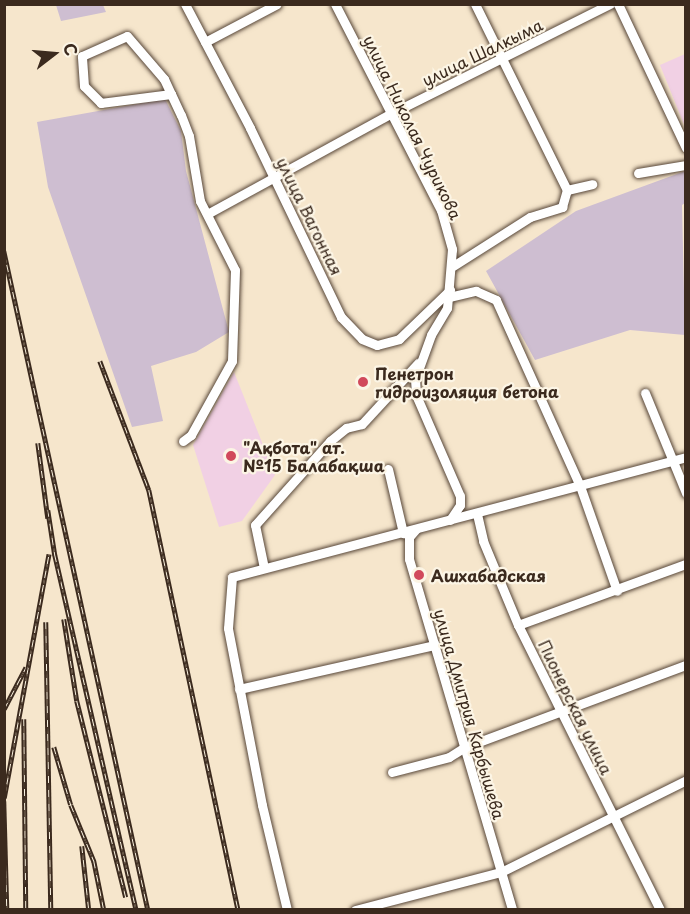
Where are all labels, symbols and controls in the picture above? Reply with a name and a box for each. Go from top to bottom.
street label: улица Шалкыма [418,14,546,90]
north arrow [24,24,84,84]
street label: улица Николая Чурикова [360,32,466,222]
text: С [58,40,84,58]
street label: улица Вагонная [273,154,347,278]
place label: Пенетрон гидроизоляция бетона [375,363,559,401]
marker: Пенетрон гидроизоляция бетона [356,375,370,389]
place label: "Ақбота" ат. №15 Балабақша [243,437,385,475]
marker: "Ақбота" ат. №15 Балабақша [224,449,238,463]
place label: Ашхабадская [431,565,546,585]
marker: Ашхабадская [412,568,426,582]
street label: улица Дмитрия Карбышева [430,606,510,822]
street label: Пионерская улица [535,636,617,778]

